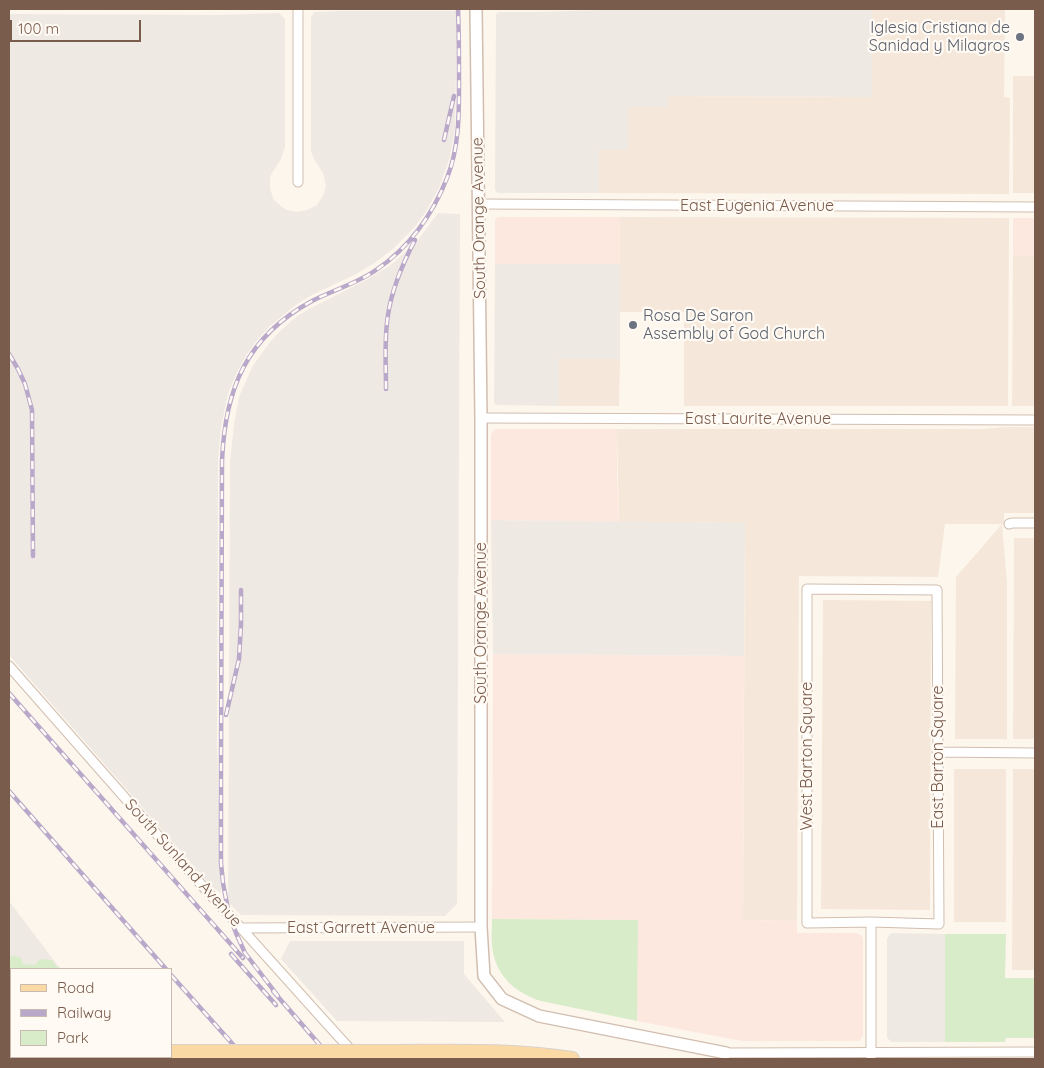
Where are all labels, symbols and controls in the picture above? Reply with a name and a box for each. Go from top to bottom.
scale bar [12,10,144,42]
place label: Iglesia Cristiana de Sanidad y Milagros [869,18,1010,56]
text: 100 m [18,19,59,38]
marker: Iglesia Cristiana de Sanidad y Milagros [1014,31,1026,43]
street label: South Orange Avenue [468,137,490,299]
street label: East Eugenia Avenue [680,196,834,216]
place label: Rosa De Saron Assembly of God Church [643,306,825,344]
marker: Rosa De Saron Assembly of God Church [627,319,639,331]
street label: East Laurite Avenue [685,409,831,429]
street label: South Orange Avenue [471,542,491,704]
street label: West Barton Square [797,682,817,830]
street label: East Barton Square [928,685,948,829]
street label: South Sunland Avenue [121,795,245,931]
street label: East Garrett Avenue [287,918,435,938]
legend [10,968,172,1058]
text: Road [57,978,94,997]
text: Railway [57,1003,112,1022]
text: Park [57,1028,89,1047]

